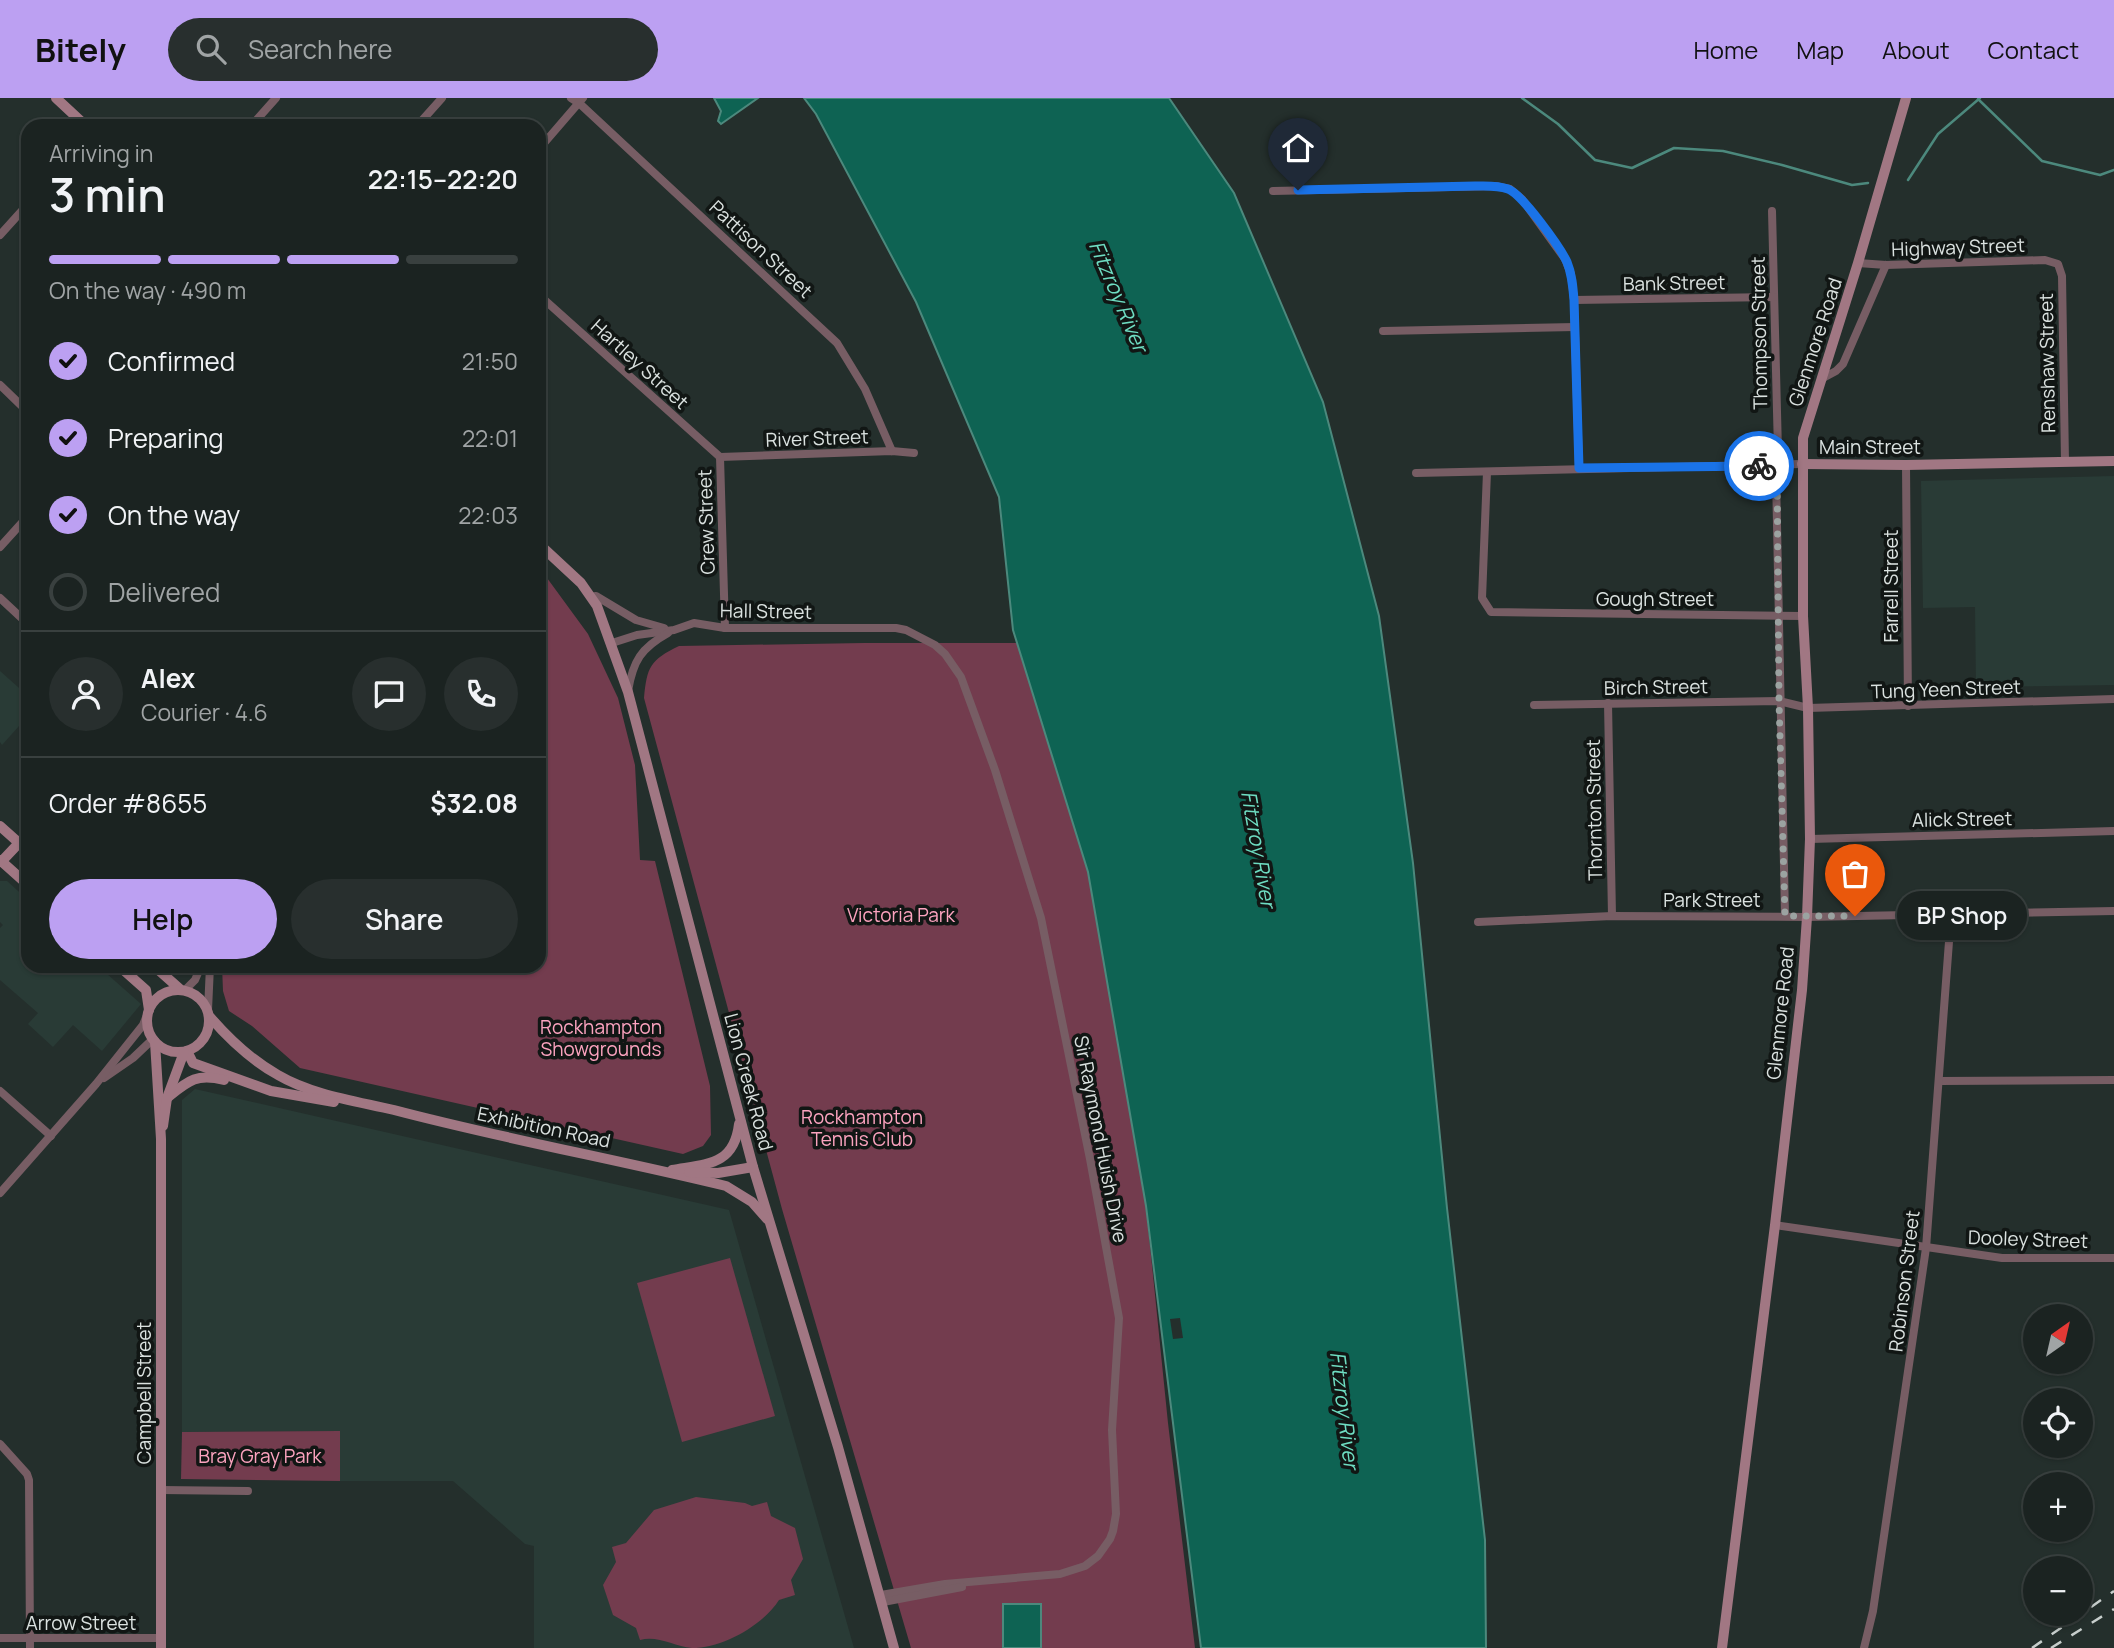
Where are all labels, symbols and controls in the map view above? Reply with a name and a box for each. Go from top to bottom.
search box [168,18,658,81]
text: Bitely [35,27,126,72]
icon: search [192,30,230,68]
text: Search here [248,31,393,67]
text: Home [1693,33,1758,66]
text: Map [1796,33,1844,66]
text: About [1882,33,1950,66]
text: Contact [1988,33,2079,66]
pin [1268,118,1328,190]
icon: home [1279,129,1317,167]
text: Arriving in [49,137,154,169]
text: 22:15–22:20 [368,161,518,197]
text: 3 min [49,163,166,226]
street label: Pattison Street [704,194,818,304]
street label: Highway Street [1891,232,2025,262]
water label: Fitzroy River [1083,236,1156,358]
street label: Thompson Street [1745,256,1773,410]
street label: Bank Street [1623,269,1725,297]
text: On the way · 490 m [49,274,246,306]
street label: Glenmore Road [1782,274,1848,410]
street label: Renshaw Street [2033,293,2061,433]
street label: Hartley Street [586,313,694,415]
icon: check [49,342,87,380]
text: Confirmed [108,343,235,379]
text: 21:50 [462,345,518,377]
icon: check [49,419,87,457]
text: Preparing [108,420,224,456]
text: 22:01 [462,422,518,454]
street label: River Street [765,423,869,453]
courier [1724,431,1794,501]
street label: Main Street [1819,434,1921,460]
icon: bike [1740,447,1778,485]
street label: Crew Street [691,469,721,575]
icon: check [49,496,87,534]
text: On the way [108,497,240,533]
text: 22:03 [458,499,518,531]
street label: Farrell Street [1878,530,1904,642]
text: Delivered [108,574,220,610]
street label: Gough Street [1596,586,1714,612]
street label: Hall Street [720,597,812,625]
button: person [49,657,123,731]
button: chat [352,657,426,731]
button: phone [444,657,518,731]
text: Alex [141,660,195,696]
street label: Birch Street [1604,673,1708,701]
street label: Tung Yeen Street [1871,673,2021,705]
text: Courier · 4.6 [141,696,268,728]
street label: Thornton Street [1580,739,1608,881]
text: Order #8655 [49,785,207,821]
text: $32.08 [430,785,518,821]
water label: Fitzroy River [1235,789,1283,912]
street label: Alick Street [1912,805,2012,833]
pin [1825,844,1885,916]
icon: bag [1836,855,1874,893]
button: Help [49,879,277,959]
button: Share [291,879,518,959]
street label: Park Street [1663,887,1761,913]
callout: BP Shop [1897,892,2026,940]
text: BP Shop [1917,899,2007,931]
park label: Victoria Park [847,902,956,928]
street label: Glenmore Road [1760,945,1800,1081]
street label: Lion Creek Road [718,1010,780,1154]
park label: Rockhampton Showgrounds [540,1014,662,1062]
street label: Sir Raymond Huish Drive [1068,1033,1134,1245]
street label: Exhibition Road [475,1100,613,1154]
park label: Rockhampton Tennis Club [801,1104,923,1152]
street label: Robinson Street [1882,1209,1926,1353]
street label: Dooley Street [1967,1224,2089,1254]
north arrow [2023,1304,2093,1374]
map controls [2023,1304,2093,1626]
street label: Campbell Street [131,1322,157,1464]
water label: Fitzroy River [1324,1350,1366,1473]
button: locate [2023,1388,2093,1458]
park label: Bray Gray Park [198,1443,322,1469]
button: + [2023,1472,2093,1542]
button: − [2023,1556,2093,1626]
street label: Arrow Street [26,1610,136,1636]

